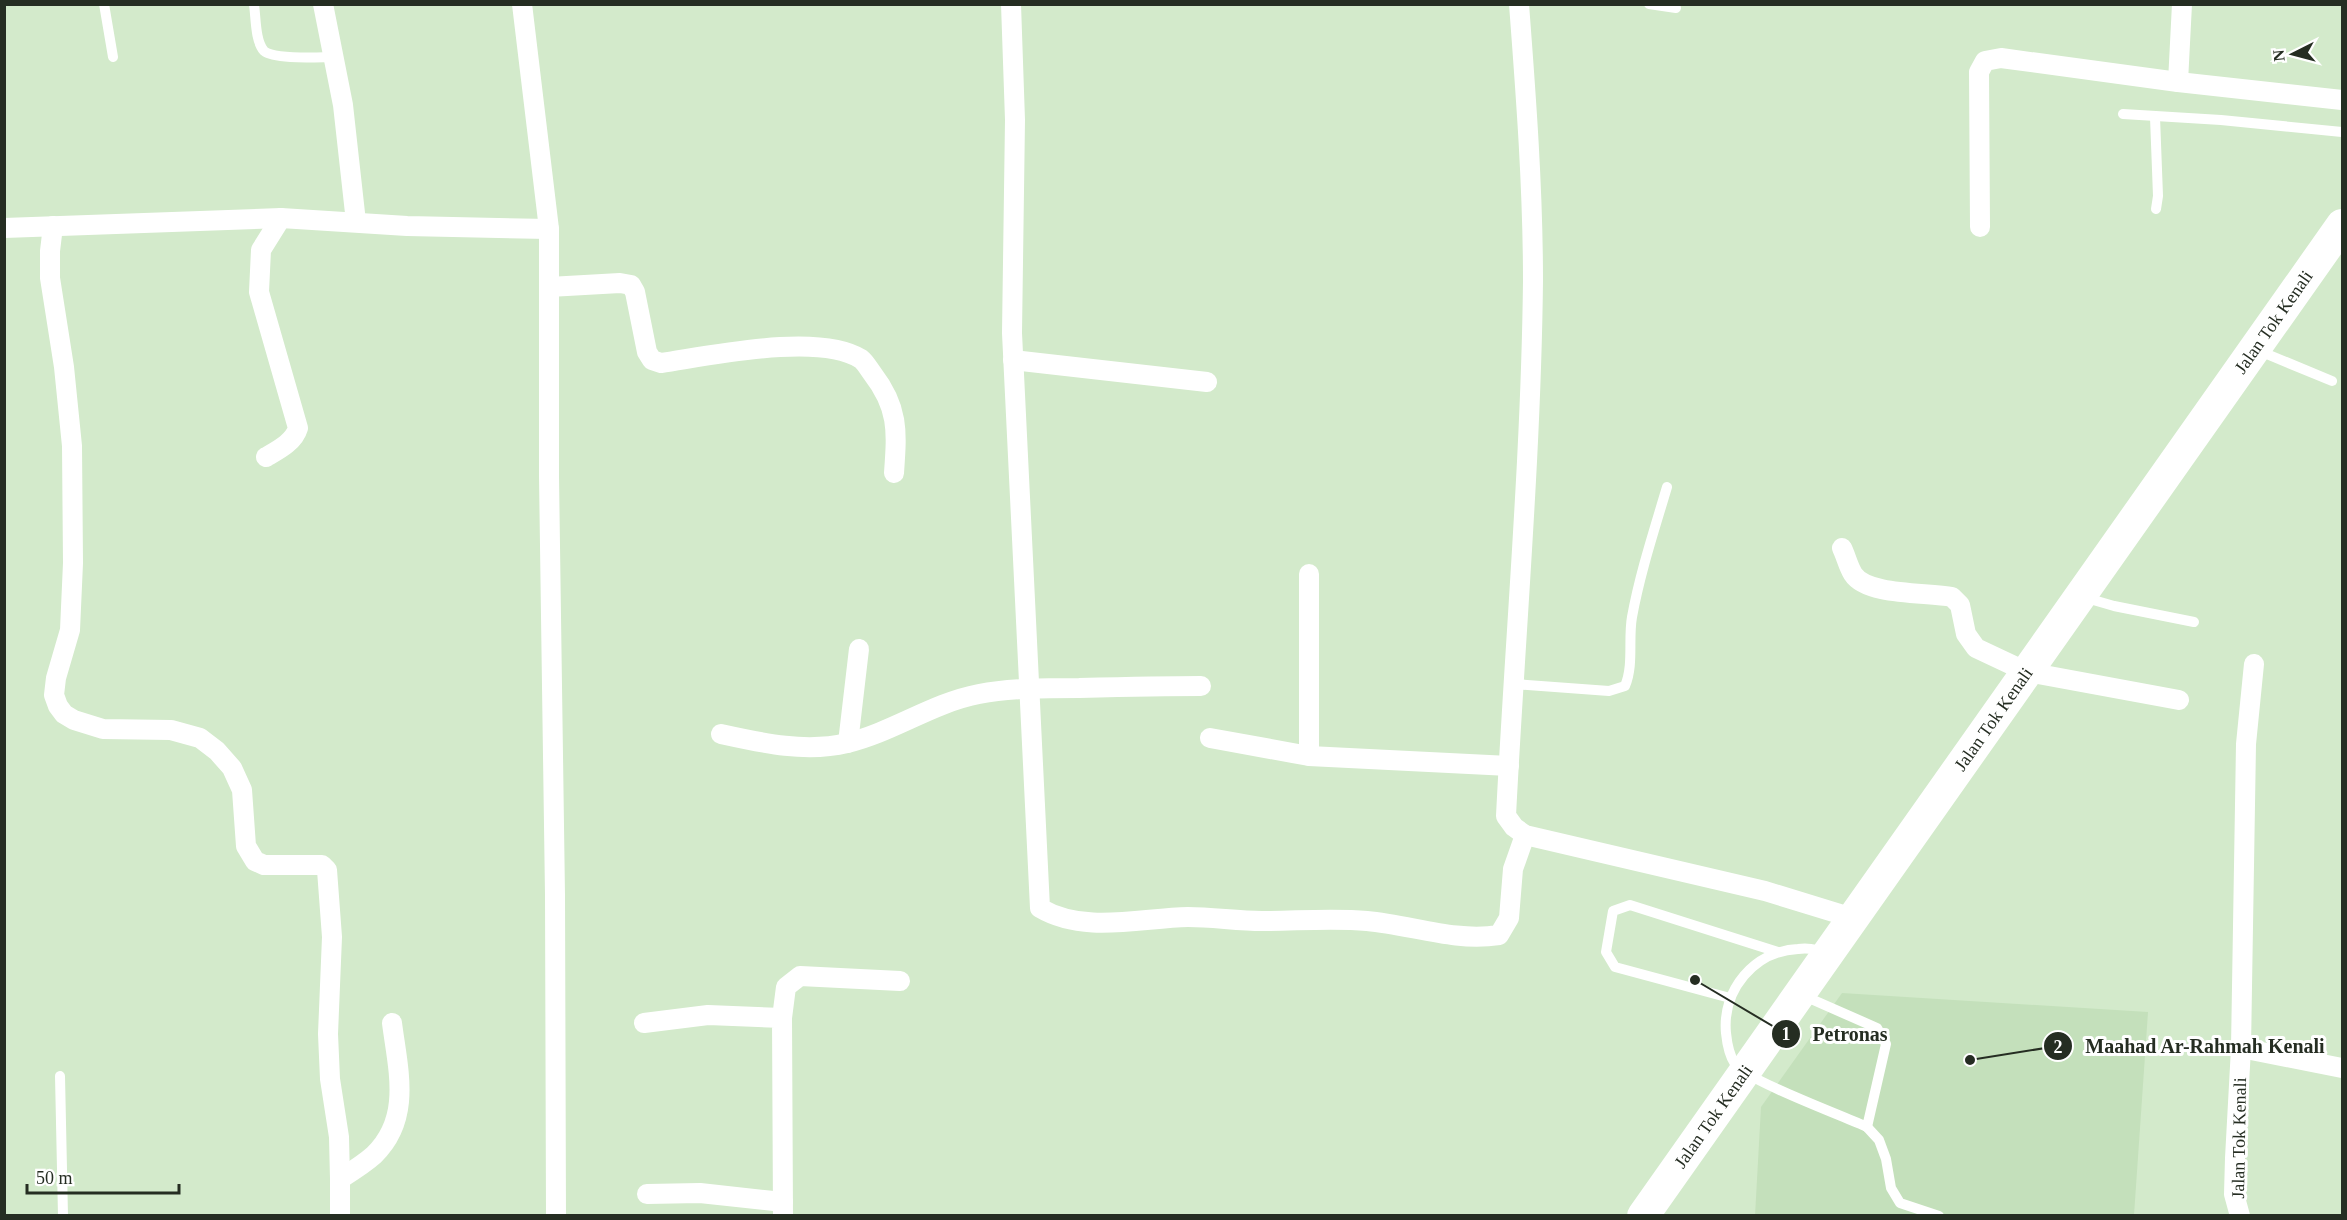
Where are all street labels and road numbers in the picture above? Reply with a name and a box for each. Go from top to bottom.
street label: Jalan Tok Kenali [2230,267,2317,377]
street label: Jalan Tok Kenali [1950,664,2037,775]
street label: Jalan Tok Kenali [1670,1061,1757,1172]
street label: Jalan Tok Kenali [2228,1077,2250,1199]

